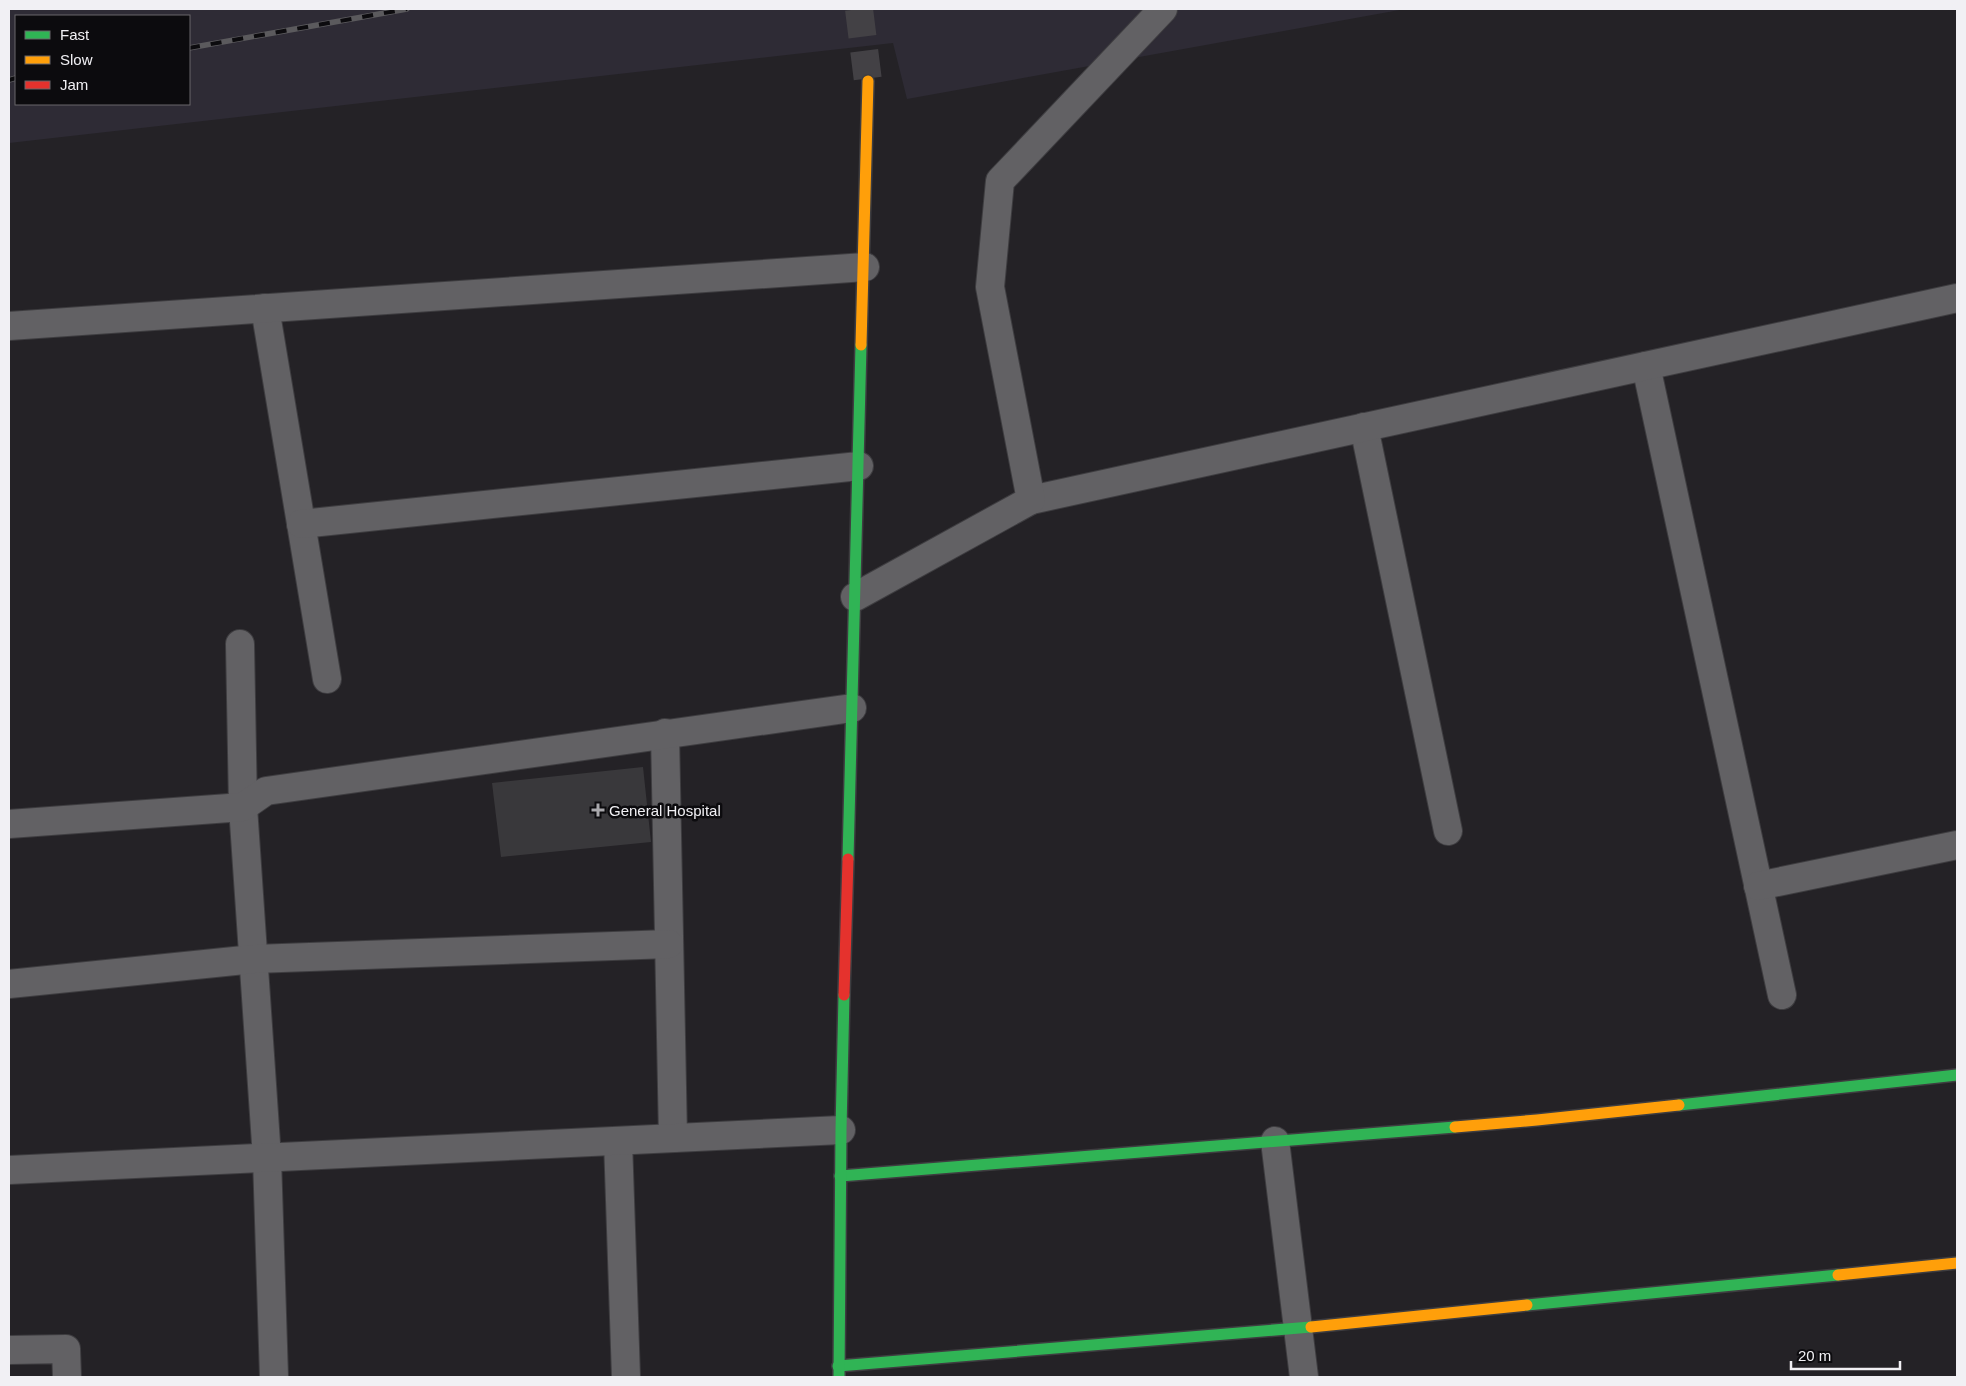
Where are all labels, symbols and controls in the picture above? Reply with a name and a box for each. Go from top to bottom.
legend [15,15,190,105]
text: Fast [60,26,90,43]
text: Slow [60,51,93,68]
text: Jam [60,76,88,93]
place label: General Hospital [609,802,721,819]
marker: General Hospital [591,803,605,817]
scale bar [1791,1338,1900,1370]
text: 20 m [1798,1347,1831,1364]

